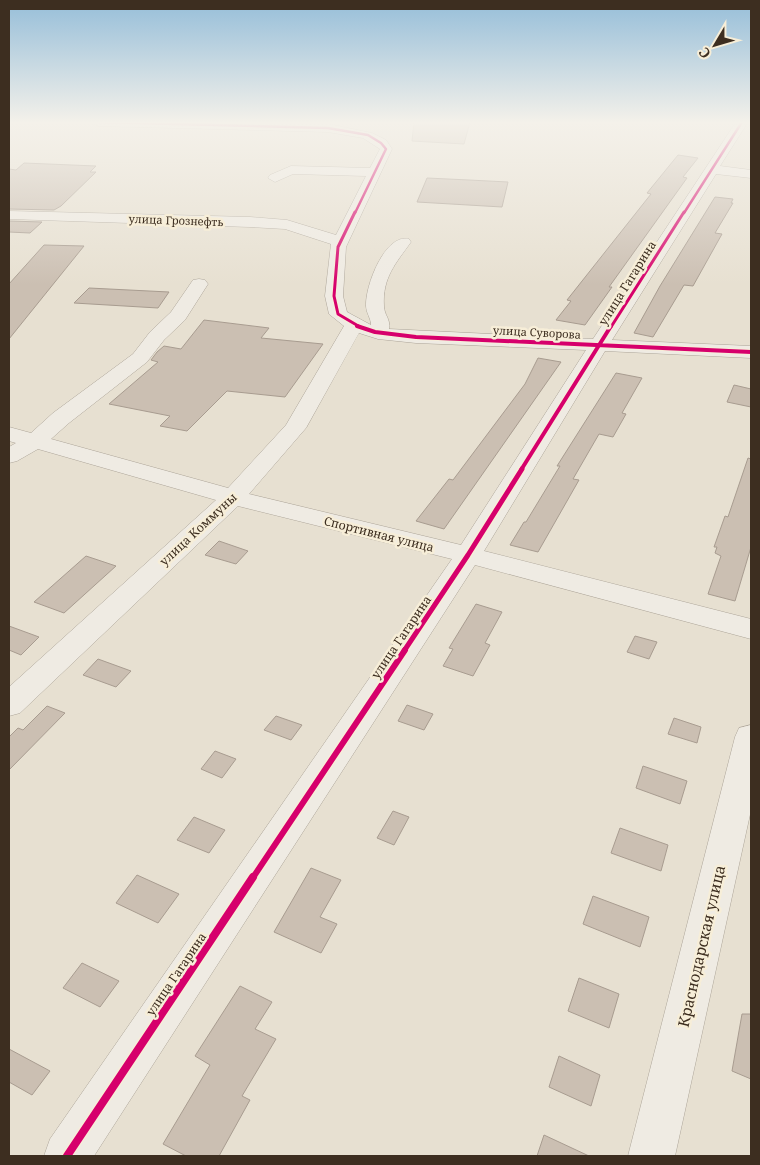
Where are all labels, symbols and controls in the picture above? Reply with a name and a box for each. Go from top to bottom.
north arrow [690,20,740,70]
text: С [694,44,715,63]
street label: улица Грознефть [128,211,224,229]
street label: улица Гагарина [594,237,660,329]
street label: улица Суворова [493,322,581,342]
street label: улица Коммуны [156,489,241,569]
street label: Спортивная улица [322,512,436,556]
street label: улица Гагарина [367,592,435,682]
street label: Краснодарская улица [673,863,729,1029]
street label: улица Гагарина [142,929,210,1019]

